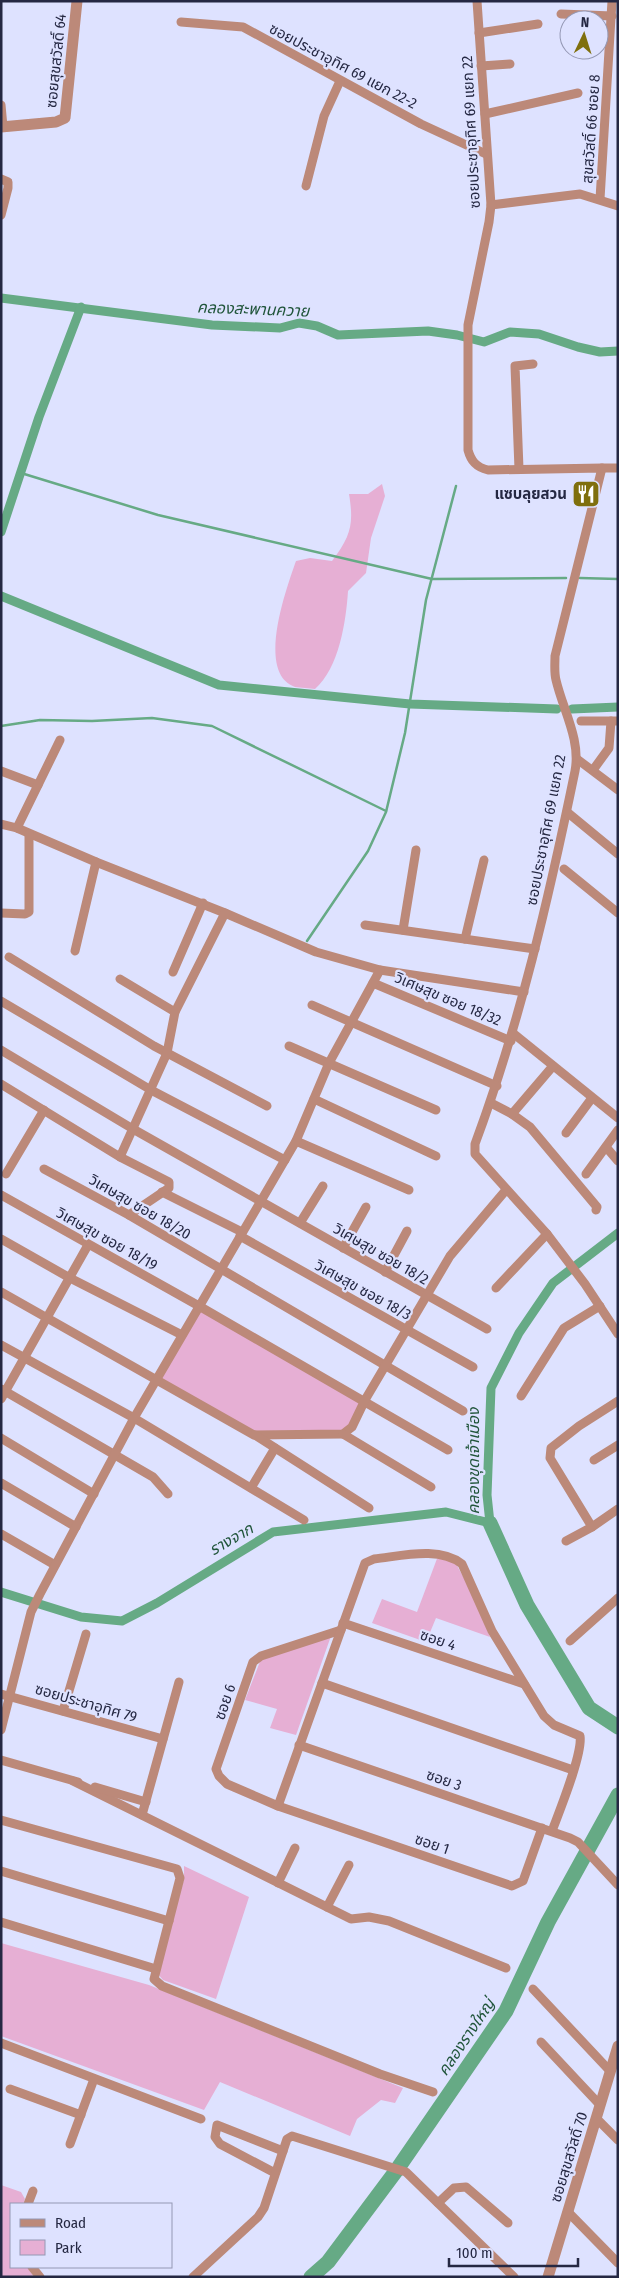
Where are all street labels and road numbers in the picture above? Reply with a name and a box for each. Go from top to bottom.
street label: ซอยสุขสวัสดิ์ 64 [42,13,70,109]
street label: ซอยประชาอุทิศ 69 แยก 22-2 [266,19,420,113]
street label: ซอยประชาอุทิศ 69 แยก 22 [458,55,484,209]
street label: สุขสวัสดิ์ 66 ซอย 8 [578,74,604,184]
street label: ซอยประชาอุทิศ 69 แยก 22 [523,753,570,907]
street label: วิเศษสุข ซอย 18/32 [392,968,504,1030]
street label: วิเศษสุข ซอย 18/20 [85,1170,194,1243]
street label: วิเศษสุข ซอย 18/19 [53,1204,161,1274]
street label: วิเศษสุข ซอย 18/2 [330,1219,432,1289]
street label: วิเศษสุข ซอย 18/3 [311,1256,414,1324]
street label: ซอย 4 [418,1626,458,1654]
street label: ซอยประชาอุทิศ 79 [33,1680,139,1726]
street label: ซอย 6 [210,1682,240,1722]
street label: ซอย 3 [424,1766,464,1794]
street label: ซอย 1 [412,1830,452,1858]
street label: ซอยสุขสวัสดิ์ 70 [547,2110,591,2204]

